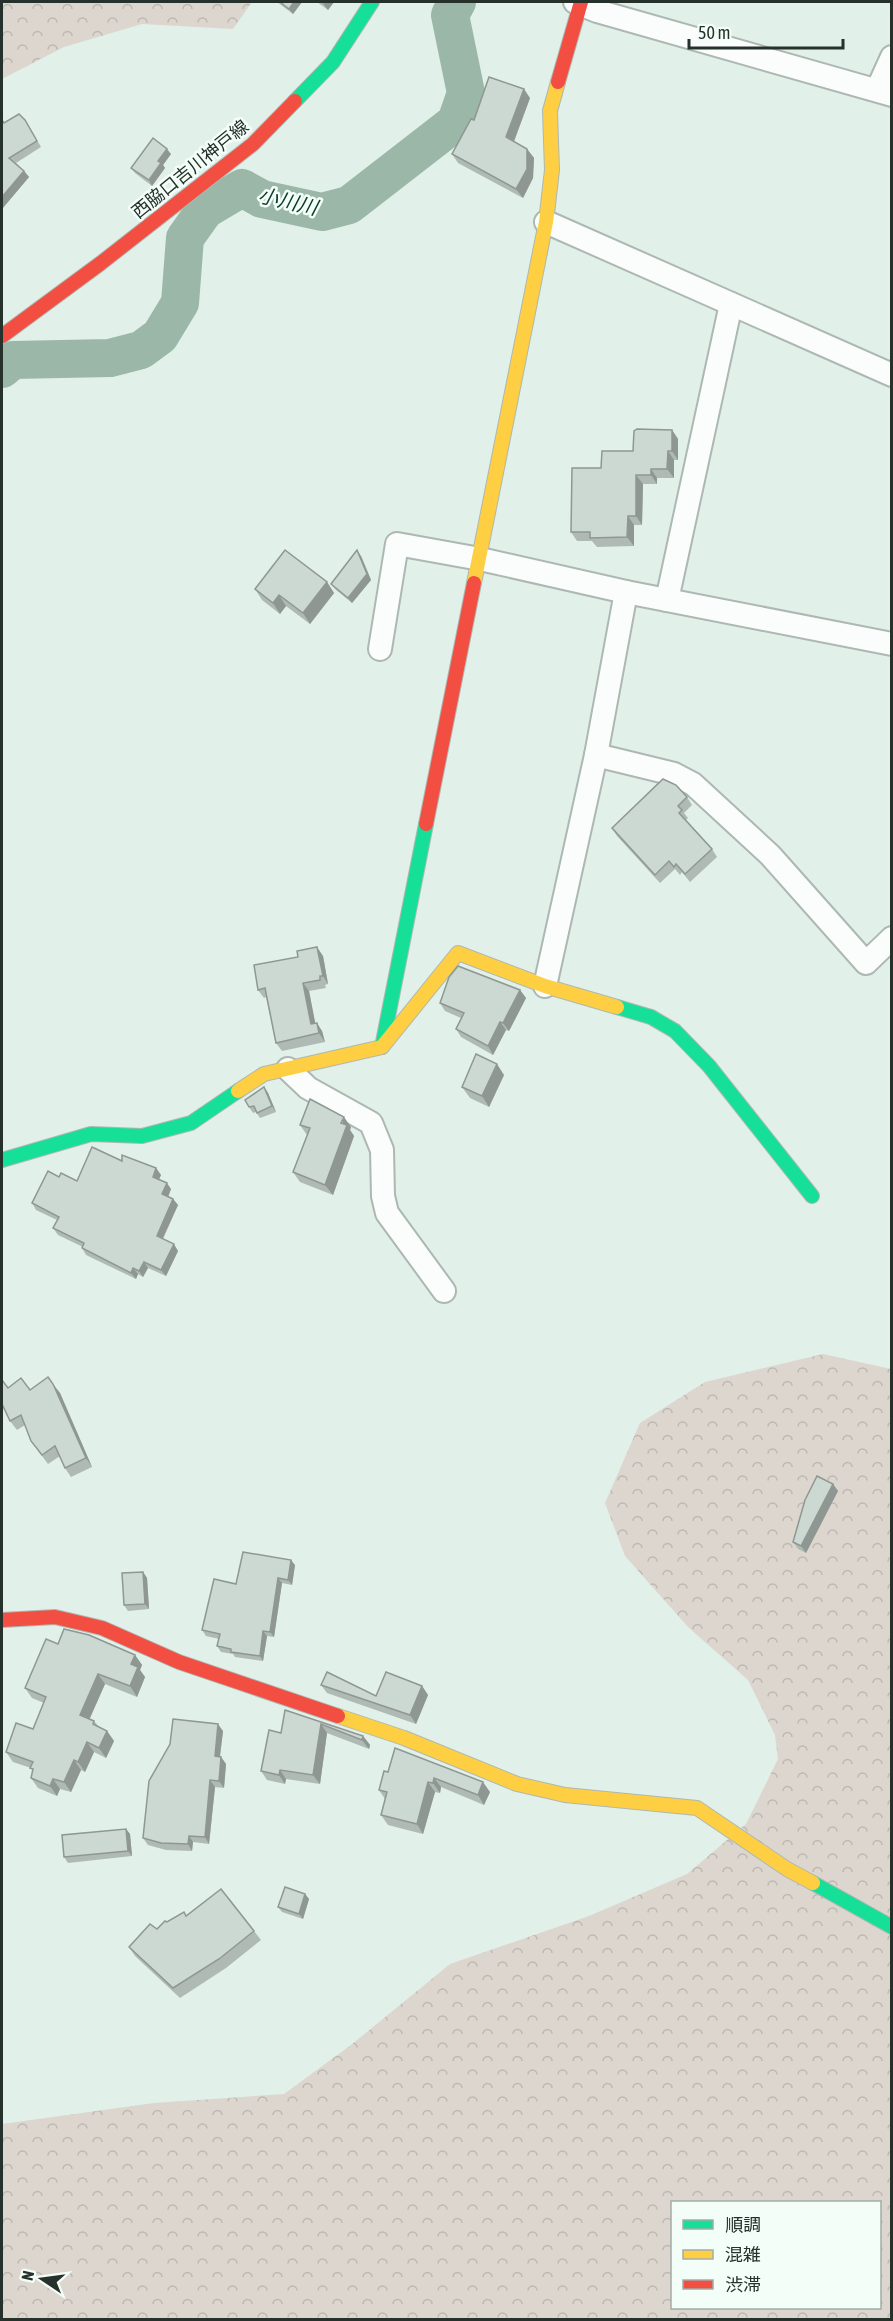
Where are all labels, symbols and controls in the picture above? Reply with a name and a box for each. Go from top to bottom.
scale bar [689,12,844,50]
text: 50 m [698,22,730,43]
street label: 西脇口吉川神戸線 [127,116,253,222]
water label: 小川川 [256,183,322,219]
legend [671,2201,881,2309]
text: 順調 [725,2214,761,2235]
text: 混雑 [725,2244,761,2265]
north arrow [12,2249,72,2309]
text: N [18,2269,37,2282]
text: 渋滞 [725,2274,761,2295]

